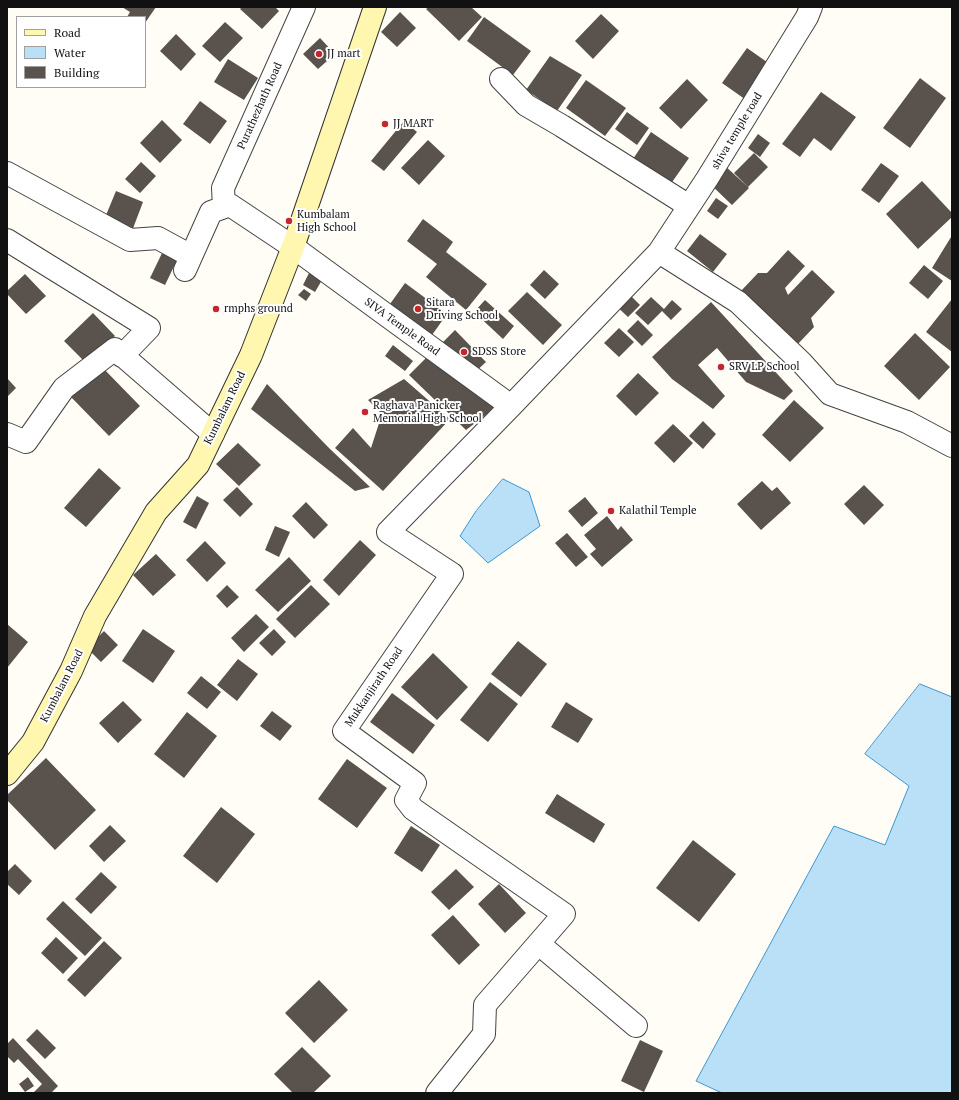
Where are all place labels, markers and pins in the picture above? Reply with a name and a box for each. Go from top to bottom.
place label: JJ mart [327,47,361,61]
marker: JJ mart [314,49,324,59]
place label: JJ MART [393,117,434,131]
marker: JJ MART [380,119,390,129]
place label: Kumbalam High School [297,208,356,234]
marker: Kumbalam High School [284,216,294,226]
place label: Sitara Driving School [426,296,498,322]
place label: rmphs ground [224,302,293,316]
marker: rmphs ground [211,304,221,314]
marker: Sitara Driving School [413,304,423,314]
place label: SDSS Store [472,345,526,359]
marker: SDSS Store [459,347,469,357]
place label: SRV LP School [729,360,800,374]
marker: SRV LP School [716,362,726,372]
place label: Raghava Panicker Memorial High School [373,399,482,425]
marker: Raghava Panicker Memorial High School [360,407,370,417]
place label: Kalathil Temple [619,504,697,518]
marker: Kalathil Temple [606,506,616,516]

